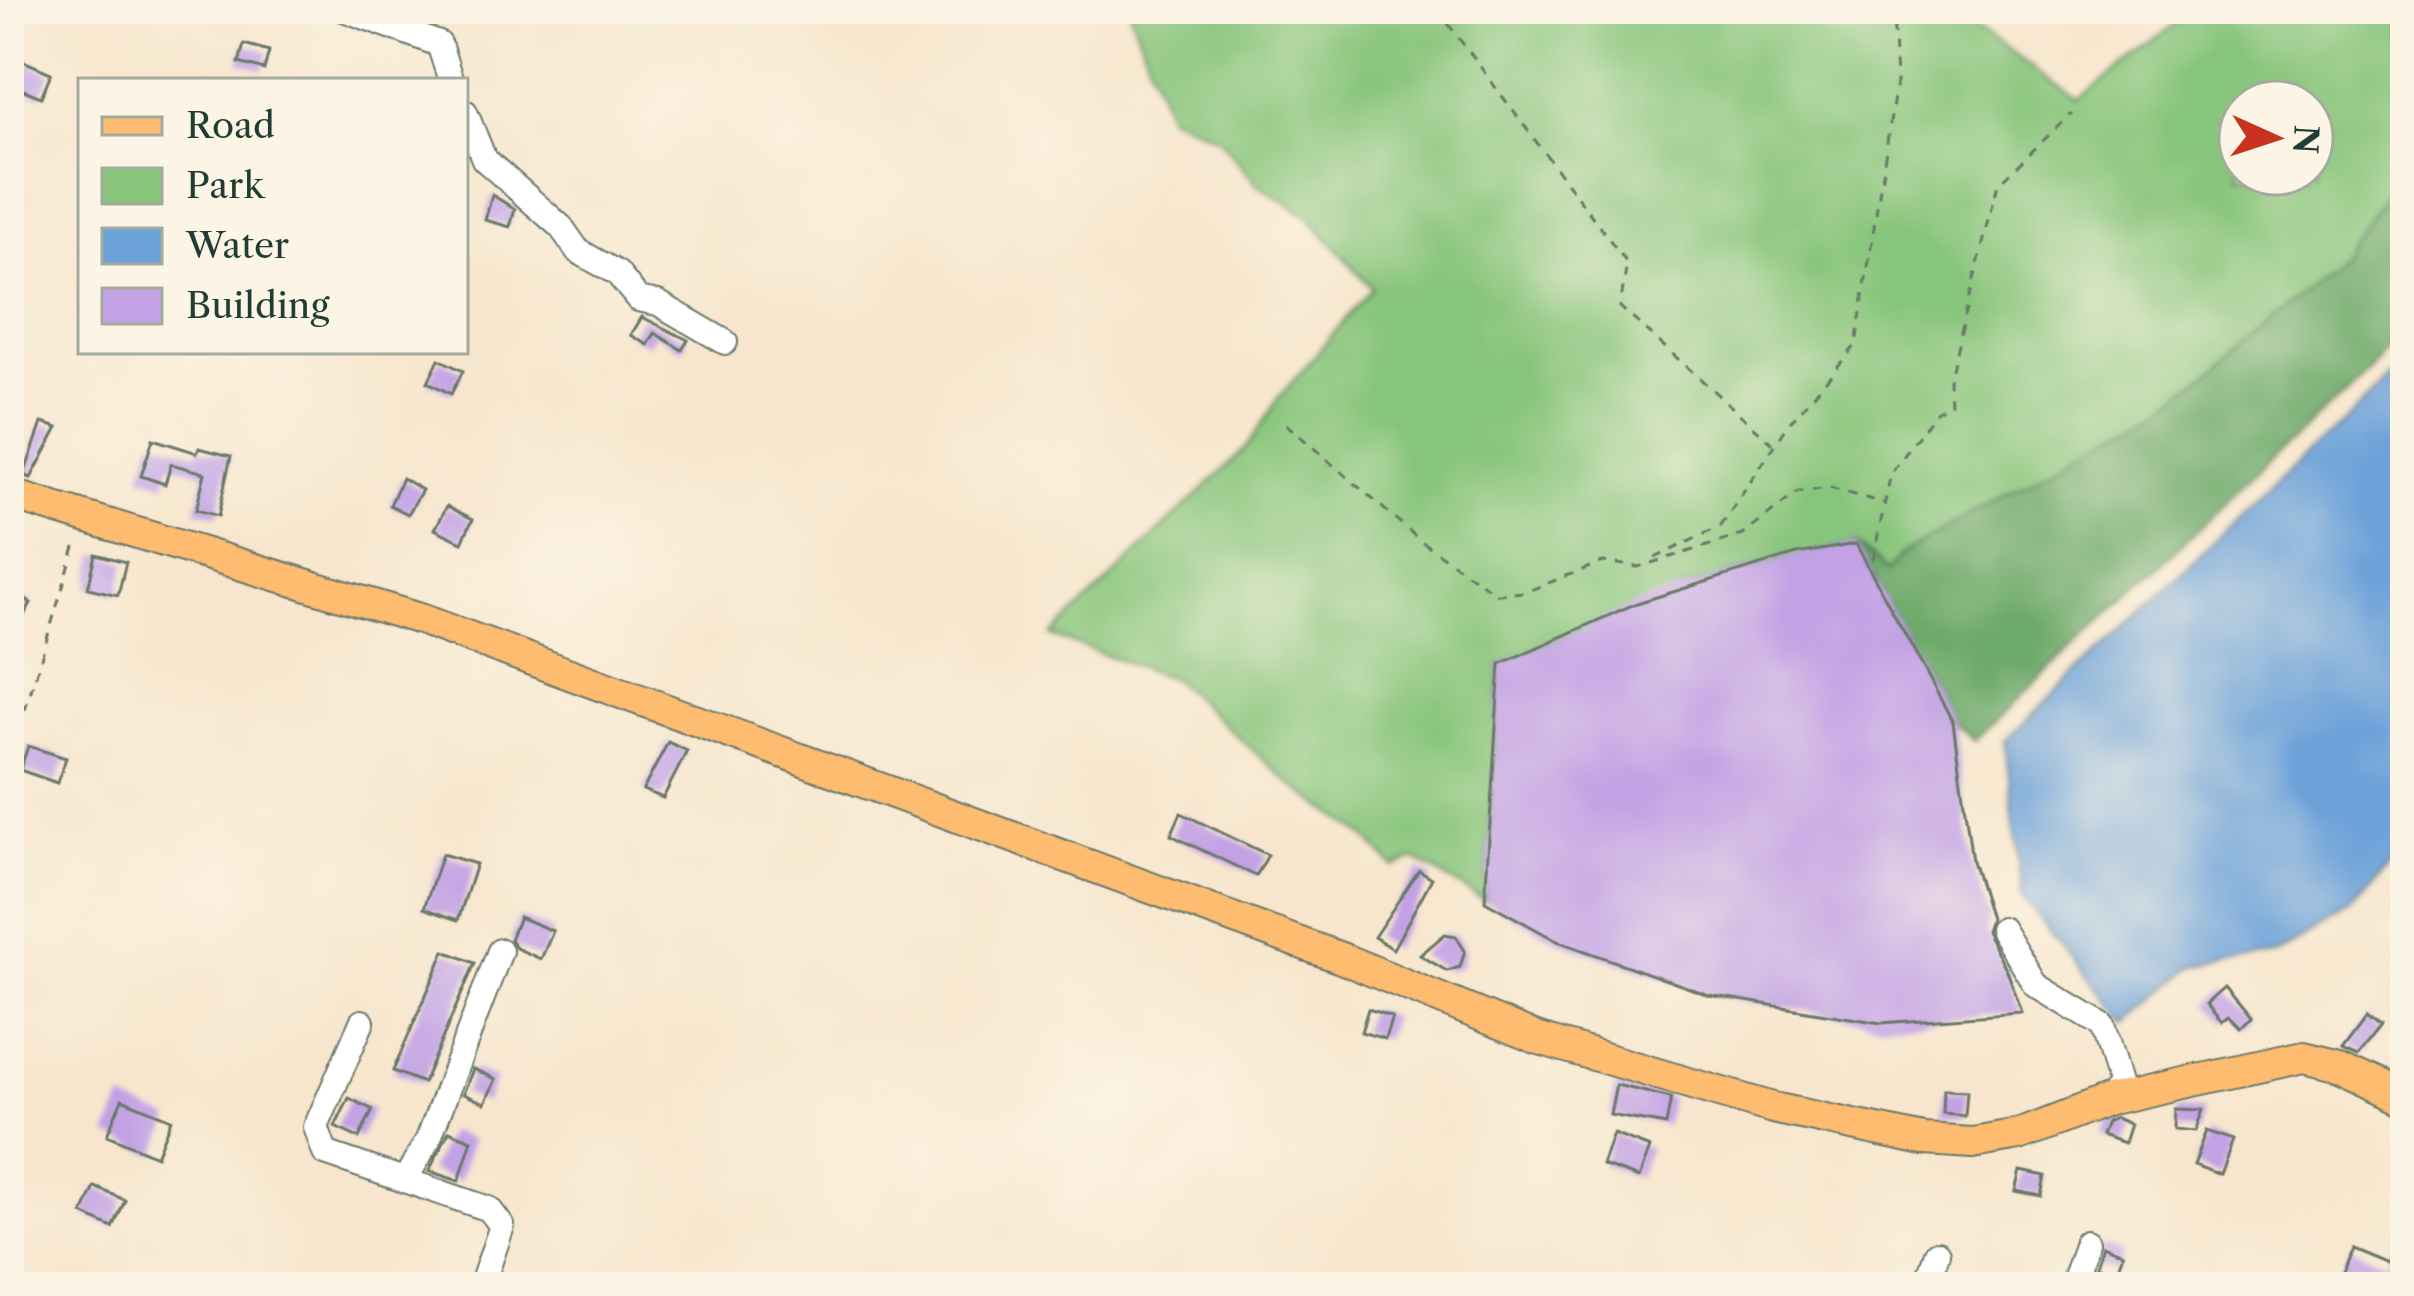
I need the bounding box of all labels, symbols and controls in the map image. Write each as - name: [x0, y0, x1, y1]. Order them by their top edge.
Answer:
- legend: [78, 78, 468, 354]
- north arrow: [2216, 78, 2336, 198]
- text: Road: [186, 103, 275, 147]
- text: N: [2284, 124, 2327, 155]
- text: Park: [186, 163, 266, 207]
- text: Water: [185, 223, 289, 267]
- text: Building: [186, 283, 330, 327]

